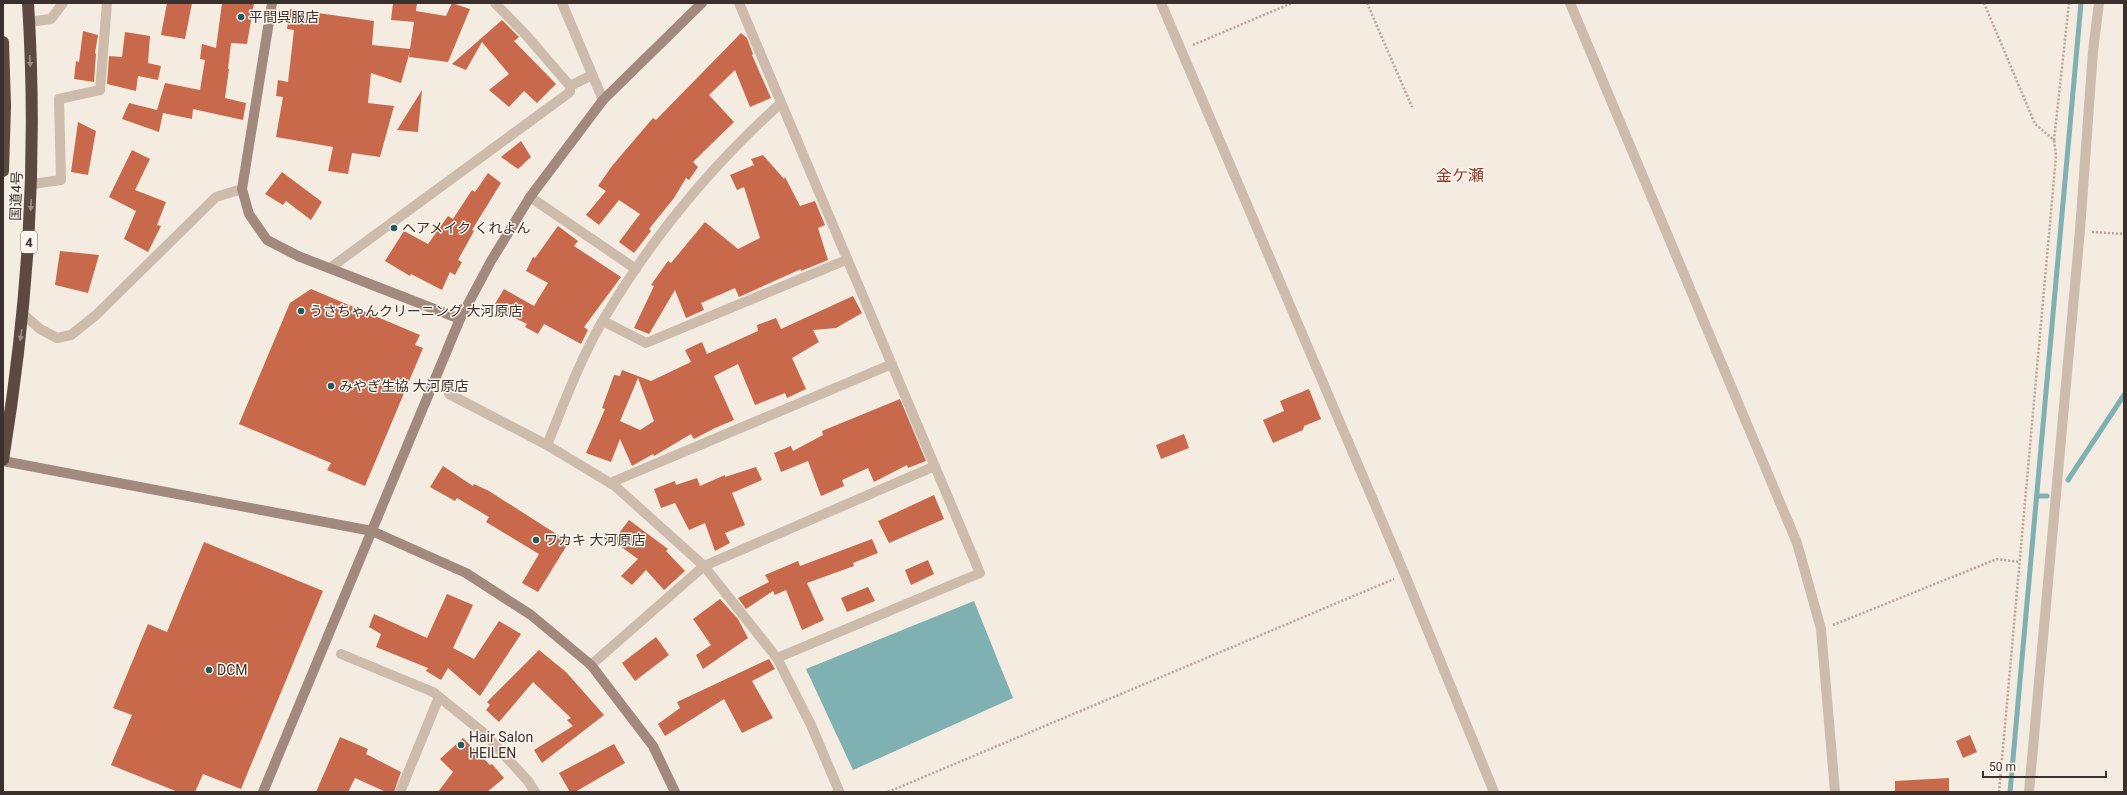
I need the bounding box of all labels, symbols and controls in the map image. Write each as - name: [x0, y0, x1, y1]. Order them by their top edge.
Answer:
- place label: 平間呉服店: [249, 9, 319, 25]
- marker: 平間呉服店: [236, 12, 246, 22]
- one-way arrow: [27, 55, 34, 67]
- district label: 金ケ瀬: [1436, 166, 1484, 185]
- street label: 国道4号: [7, 171, 25, 221]
- one-way arrow: [28, 199, 34, 212]
- place label: ヘアメイク くれよん: [402, 220, 531, 236]
- marker: ヘアメイク くれよん: [389, 223, 399, 233]
- road number: 4: [21, 231, 37, 253]
- place label: うさちゃんクリーニング 大河原店: [309, 303, 522, 319]
- marker: うさちゃんクリーニング 大河原店: [296, 306, 306, 316]
- one-way arrow: [18, 329, 24, 341]
- place label: みやぎ生協 大河原店: [339, 378, 468, 394]
- marker: みやぎ生協 大河原店: [326, 381, 336, 391]
- place label: ワカキ 大河原店: [544, 532, 645, 548]
- marker: ワカキ 大河原店: [531, 535, 541, 545]
- place label: DCM: [217, 662, 248, 678]
- marker: DCM: [204, 665, 214, 675]
- place label: Hair Salon HEILEN: [469, 729, 533, 761]
- marker: Hair Salon HEILEN: [456, 740, 466, 750]
- scale bar: [1983, 753, 2106, 779]
- text: 50 m: [1989, 760, 2016, 774]

